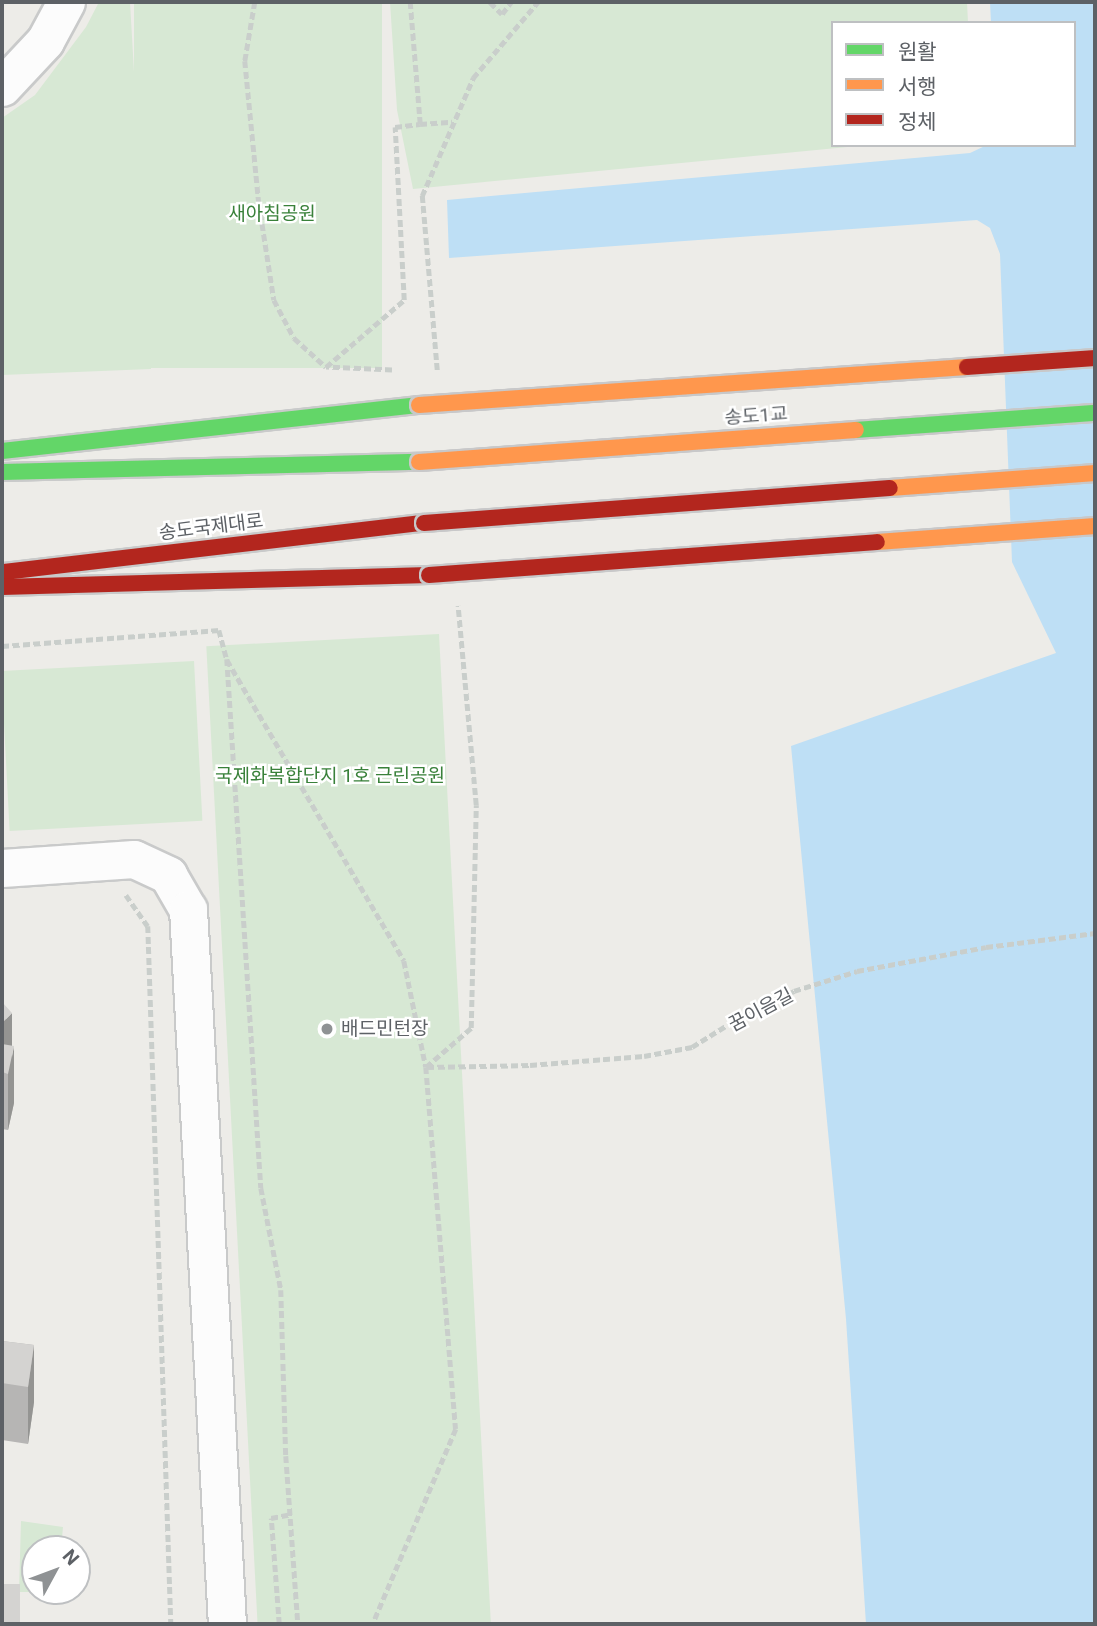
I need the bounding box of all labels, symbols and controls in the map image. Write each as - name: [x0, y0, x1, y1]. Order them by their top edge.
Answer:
- legend: [831, 21, 1076, 147]
- text: 원활: [898, 40, 937, 64]
- text: 서행: [898, 75, 937, 99]
- text: 정체: [898, 110, 937, 134]
- park label: 새아침공원: [228, 203, 316, 225]
- street label: 송도1교: [724, 402, 788, 430]
- street label: 송도국제대로: [158, 509, 264, 545]
- park label: 국제화복합단지 1호 근린공원: [215, 765, 445, 787]
- street label: 꿈이음길: [725, 984, 797, 1036]
- place label: 배드민턴장: [341, 1018, 428, 1040]
- marker: 배드민턴장: [319, 1021, 335, 1037]
- north arrow: [21, 1535, 91, 1605]
- text: N: [58, 1545, 84, 1570]

